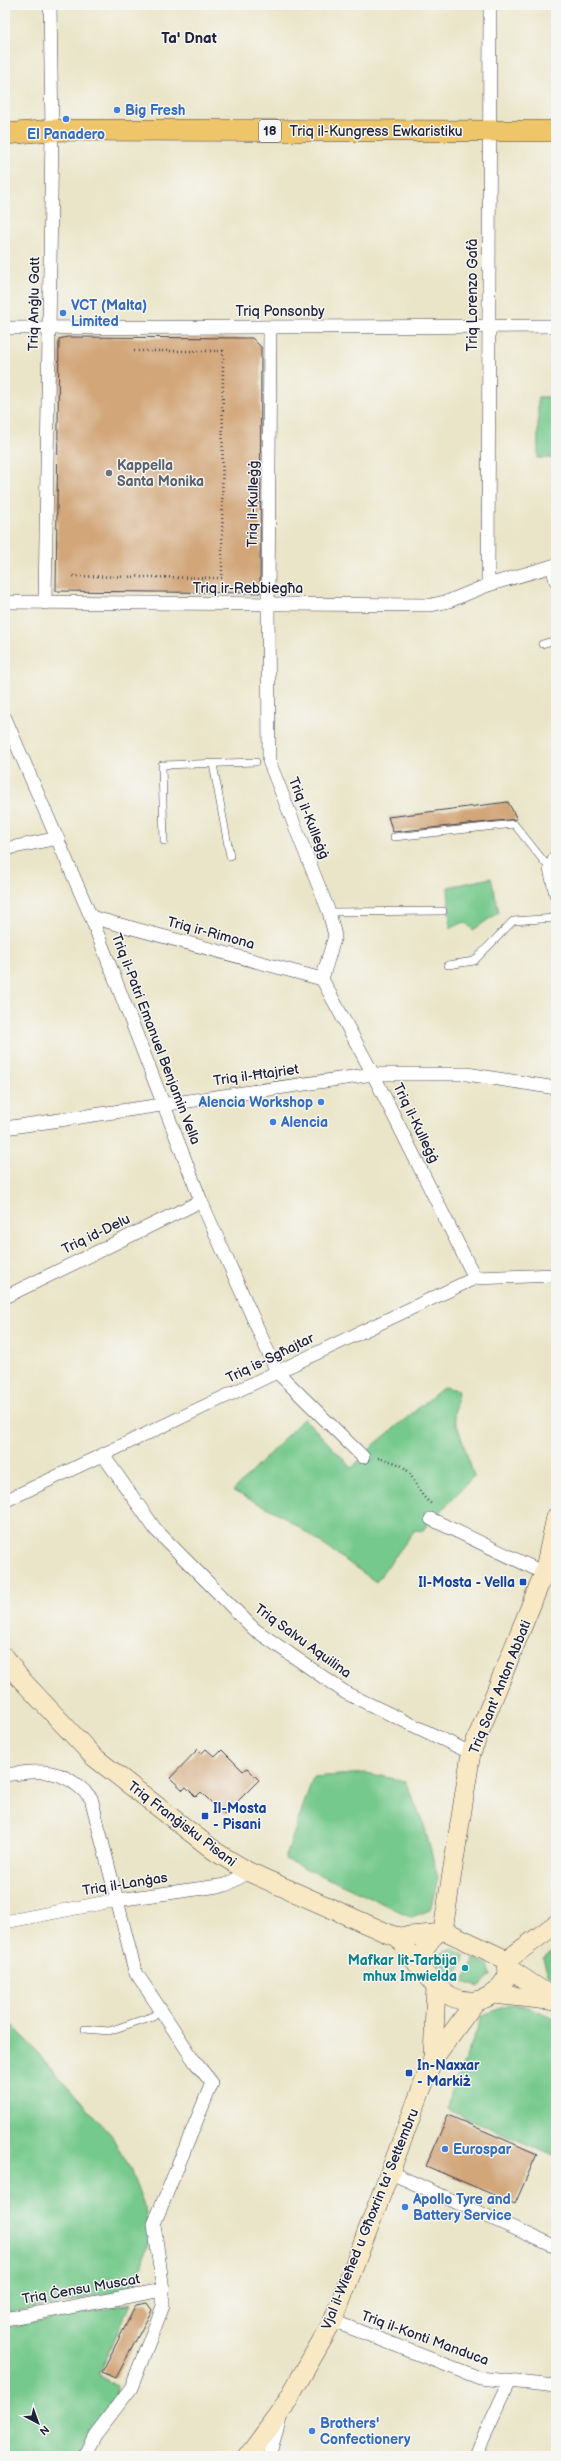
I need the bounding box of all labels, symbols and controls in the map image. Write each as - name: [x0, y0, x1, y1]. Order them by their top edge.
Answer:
- district label: Ta' Dnat: [161, 29, 217, 48]
- place label: Big Fresh: [125, 102, 185, 119]
- marker: Big Fresh: [112, 105, 122, 115]
- marker: El Panadero: [61, 114, 71, 124]
- road number: 18: [259, 120, 281, 142]
- street label: Triq il-Kungress Ewkaristiku: [289, 123, 463, 140]
- place label: El Panadero: [27, 126, 105, 143]
- street label: Triq Lorenzo Gafà: [464, 238, 481, 351]
- street label: Triq Anġlu Gatt: [25, 256, 43, 351]
- place label: VCT (Malta) Limited: [71, 297, 147, 330]
- street label: Triq Ponsonby: [235, 303, 325, 320]
- marker: VCT (Malta) Limited: [58, 308, 68, 318]
- place label: Kappella Santa Monika: [117, 457, 204, 490]
- street label: Triq il-Kulleġġ: [244, 461, 262, 547]
- marker: Kappella Santa Monika: [104, 468, 114, 478]
- street label: Triq ir-Rebbiegħa: [193, 580, 303, 597]
- street label: Triq il-Kulleġġ: [285, 775, 333, 861]
- street label: Triq ir-Rimona: [166, 913, 257, 953]
- street label: Triq il-Patri Emanuel Benjamin Vella: [108, 931, 204, 1147]
- street label: Triq il-Ħtajriet: [212, 1061, 300, 1089]
- street label: Triq il-Kulleġġ: [389, 1080, 443, 1166]
- place label: Alencia Workshop: [197, 1094, 313, 1111]
- marker: Alencia Workshop: [316, 1097, 326, 1107]
- place label: Alencia: [280, 1114, 328, 1131]
- marker: Alencia: [268, 1117, 278, 1127]
- street label: Triq id-Delu: [59, 1210, 133, 1258]
- street label: Triq is-Sgħajtar: [223, 1329, 318, 1387]
- place label: Il-Mosta - Vella: [418, 1574, 515, 1591]
- marker: Il-Mosta - Vella: [518, 1577, 528, 1587]
- street label: Triq Salvu Aquilina: [251, 1600, 355, 1682]
- street label: Triq Sant' Anton Abbati: [465, 1618, 535, 1756]
- street label: Triq Franġisku Pisani: [124, 1778, 240, 1870]
- place label: Il-Mosta - Pisani: [213, 1800, 266, 1833]
- marker: Il-Mosta - Pisani: [200, 1811, 210, 1821]
- street label: Triq il-Lanġas: [81, 1869, 169, 1899]
- place label: Mafkar lit-Tarbija mhux Imwielda: [348, 1952, 457, 1985]
- marker: Mafkar lit-Tarbija mhux Imwielda: [460, 1963, 470, 1973]
- place label: In-Naxxar - Markiż: [417, 2057, 480, 2090]
- marker: In-Naxxar - Markiż: [404, 2068, 414, 2078]
- street label: Vjal il-Wieħed u Għoxrin ta' Settembru: [318, 2106, 422, 2332]
- place label: Eurospar: [453, 2141, 512, 2158]
- marker: Eurospar: [440, 2144, 450, 2154]
- place label: Apollo Tyre and Battery Service: [412, 2191, 512, 2224]
- marker: Apollo Tyre and Battery Service: [400, 2202, 410, 2212]
- street label: Triq Ċensu Muscat: [21, 2269, 142, 2308]
- street label: Triq il-Konti Manduca: [359, 2307, 491, 2369]
- north arrow: [18, 2403, 58, 2443]
- place label: Brothers' Confectionery: [320, 2415, 411, 2448]
- text: N: [37, 2423, 52, 2438]
- marker: Brothers' Confectionery: [307, 2426, 317, 2436]

